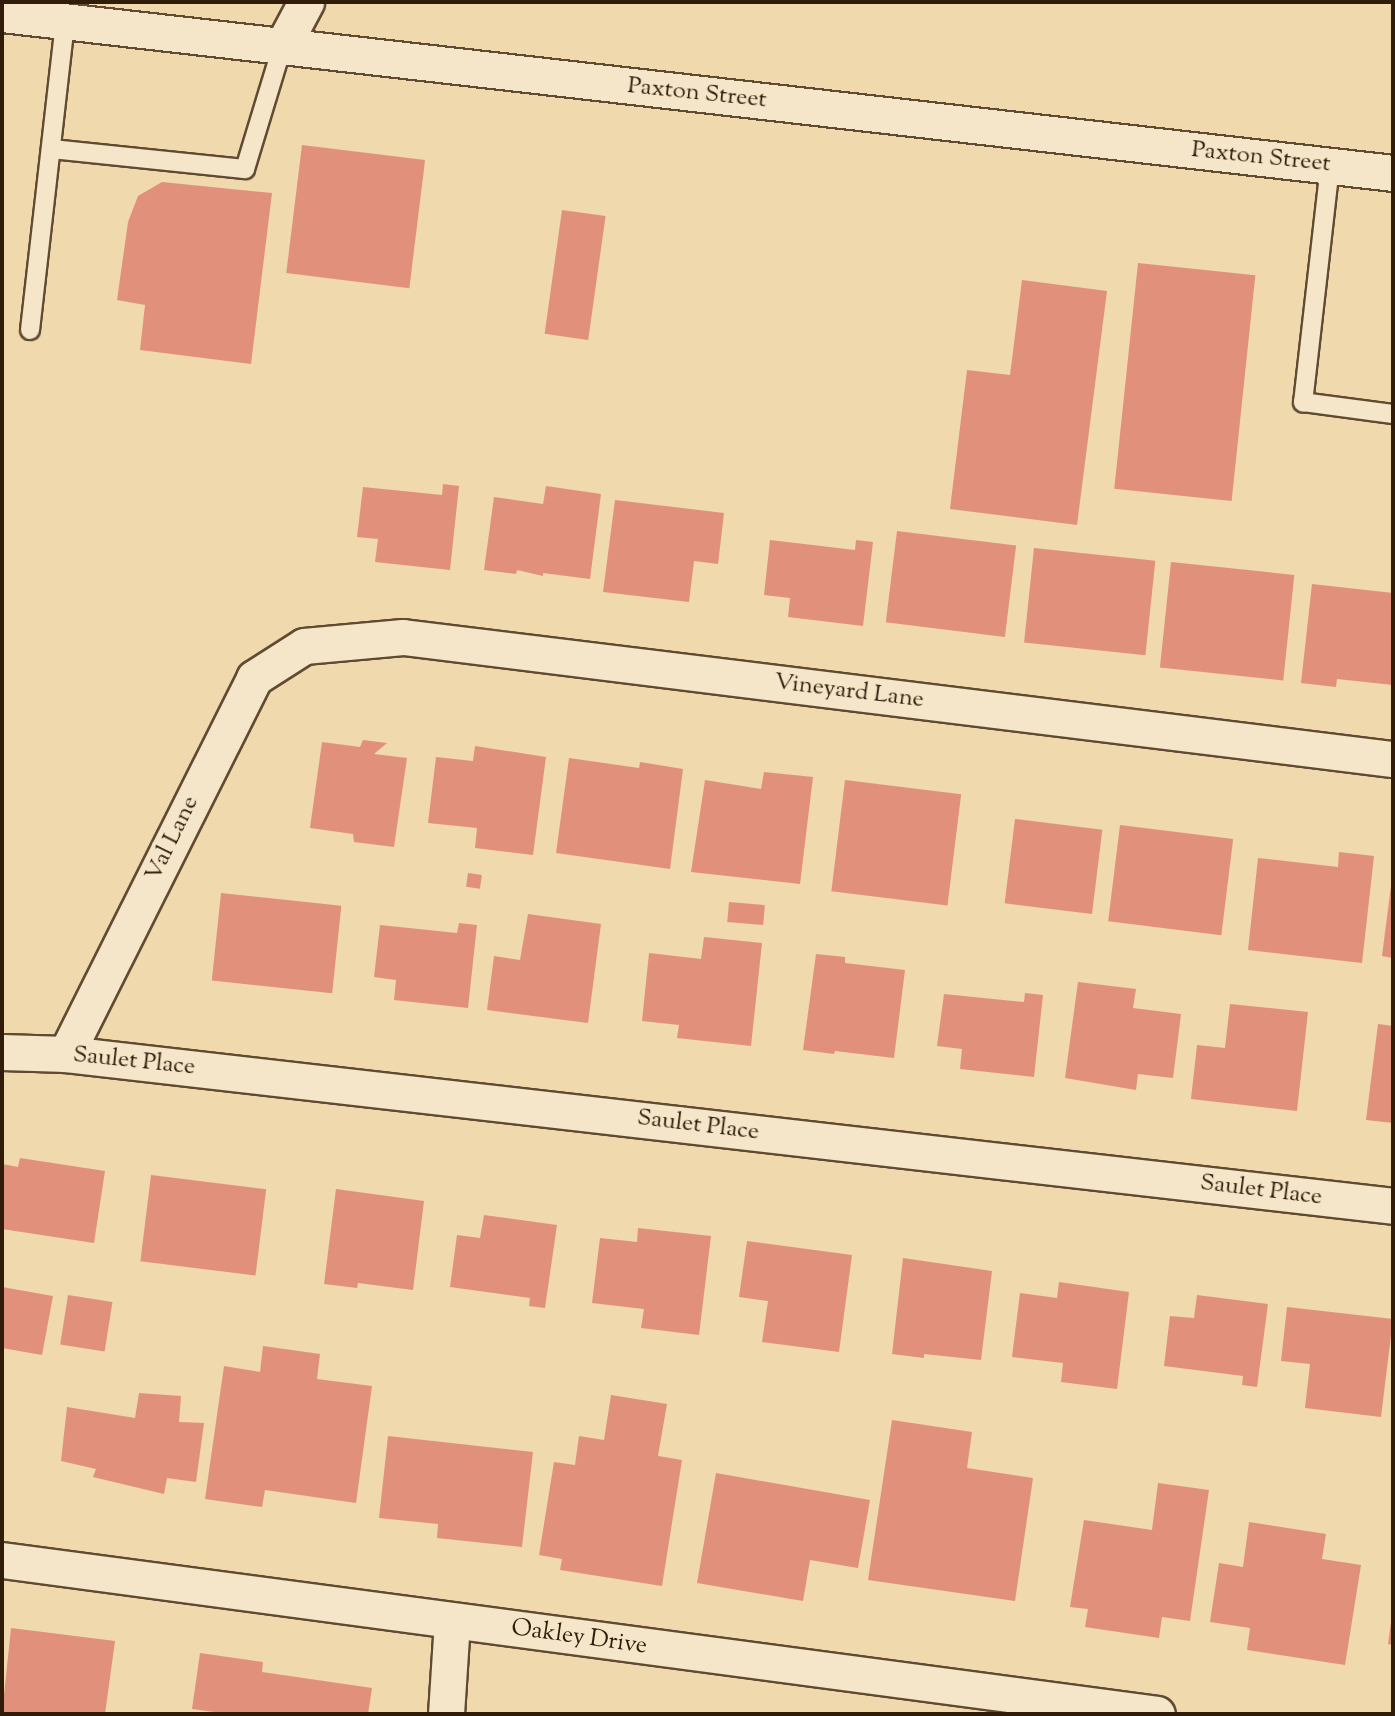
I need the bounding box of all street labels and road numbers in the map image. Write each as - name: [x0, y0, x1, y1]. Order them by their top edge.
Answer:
- street label: Paxton Street: [626, 72, 768, 116]
- street label: Paxton Street: [1190, 136, 1332, 180]
- street label: Vineyard Lane: [773, 669, 925, 715]
- street label: Val Lane: [140, 792, 206, 886]
- street label: Saulet Place: [71, 1041, 197, 1083]
- street label: Saulet Place: [635, 1104, 761, 1148]
- street label: Saulet Place: [1198, 1169, 1324, 1213]
- street label: Oakley Drive: [509, 1614, 649, 1662]

